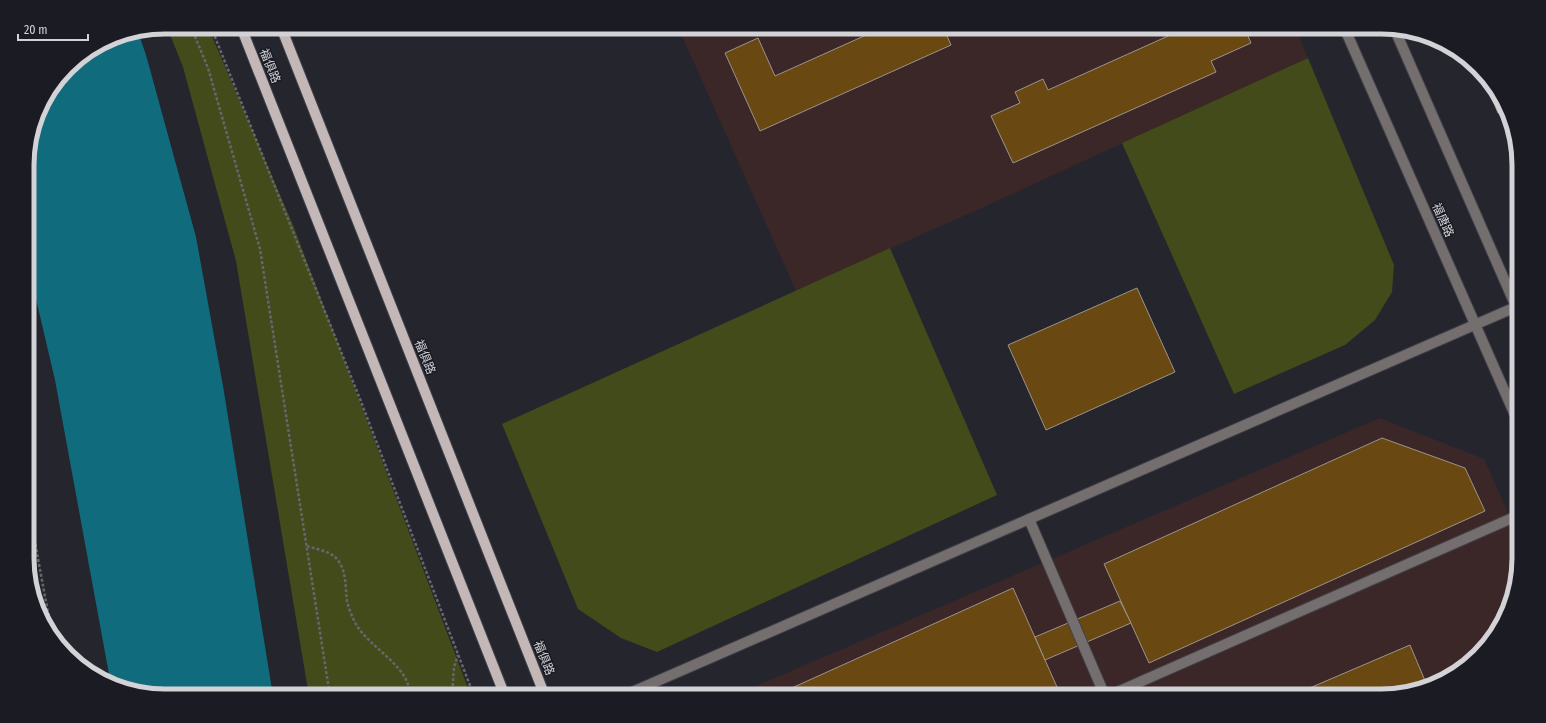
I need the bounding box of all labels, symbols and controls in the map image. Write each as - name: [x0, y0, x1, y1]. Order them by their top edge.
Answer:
- scale bar: [18, 16, 88, 42]
- text: 20 m: [24, 23, 48, 37]
- street label: 福俱路: [257, 47, 283, 85]
- street label: 福唐路: [1429, 201, 1457, 239]
- street label: 福俱路: [412, 338, 438, 376]
- street label: 福俱路: [531, 639, 557, 677]

